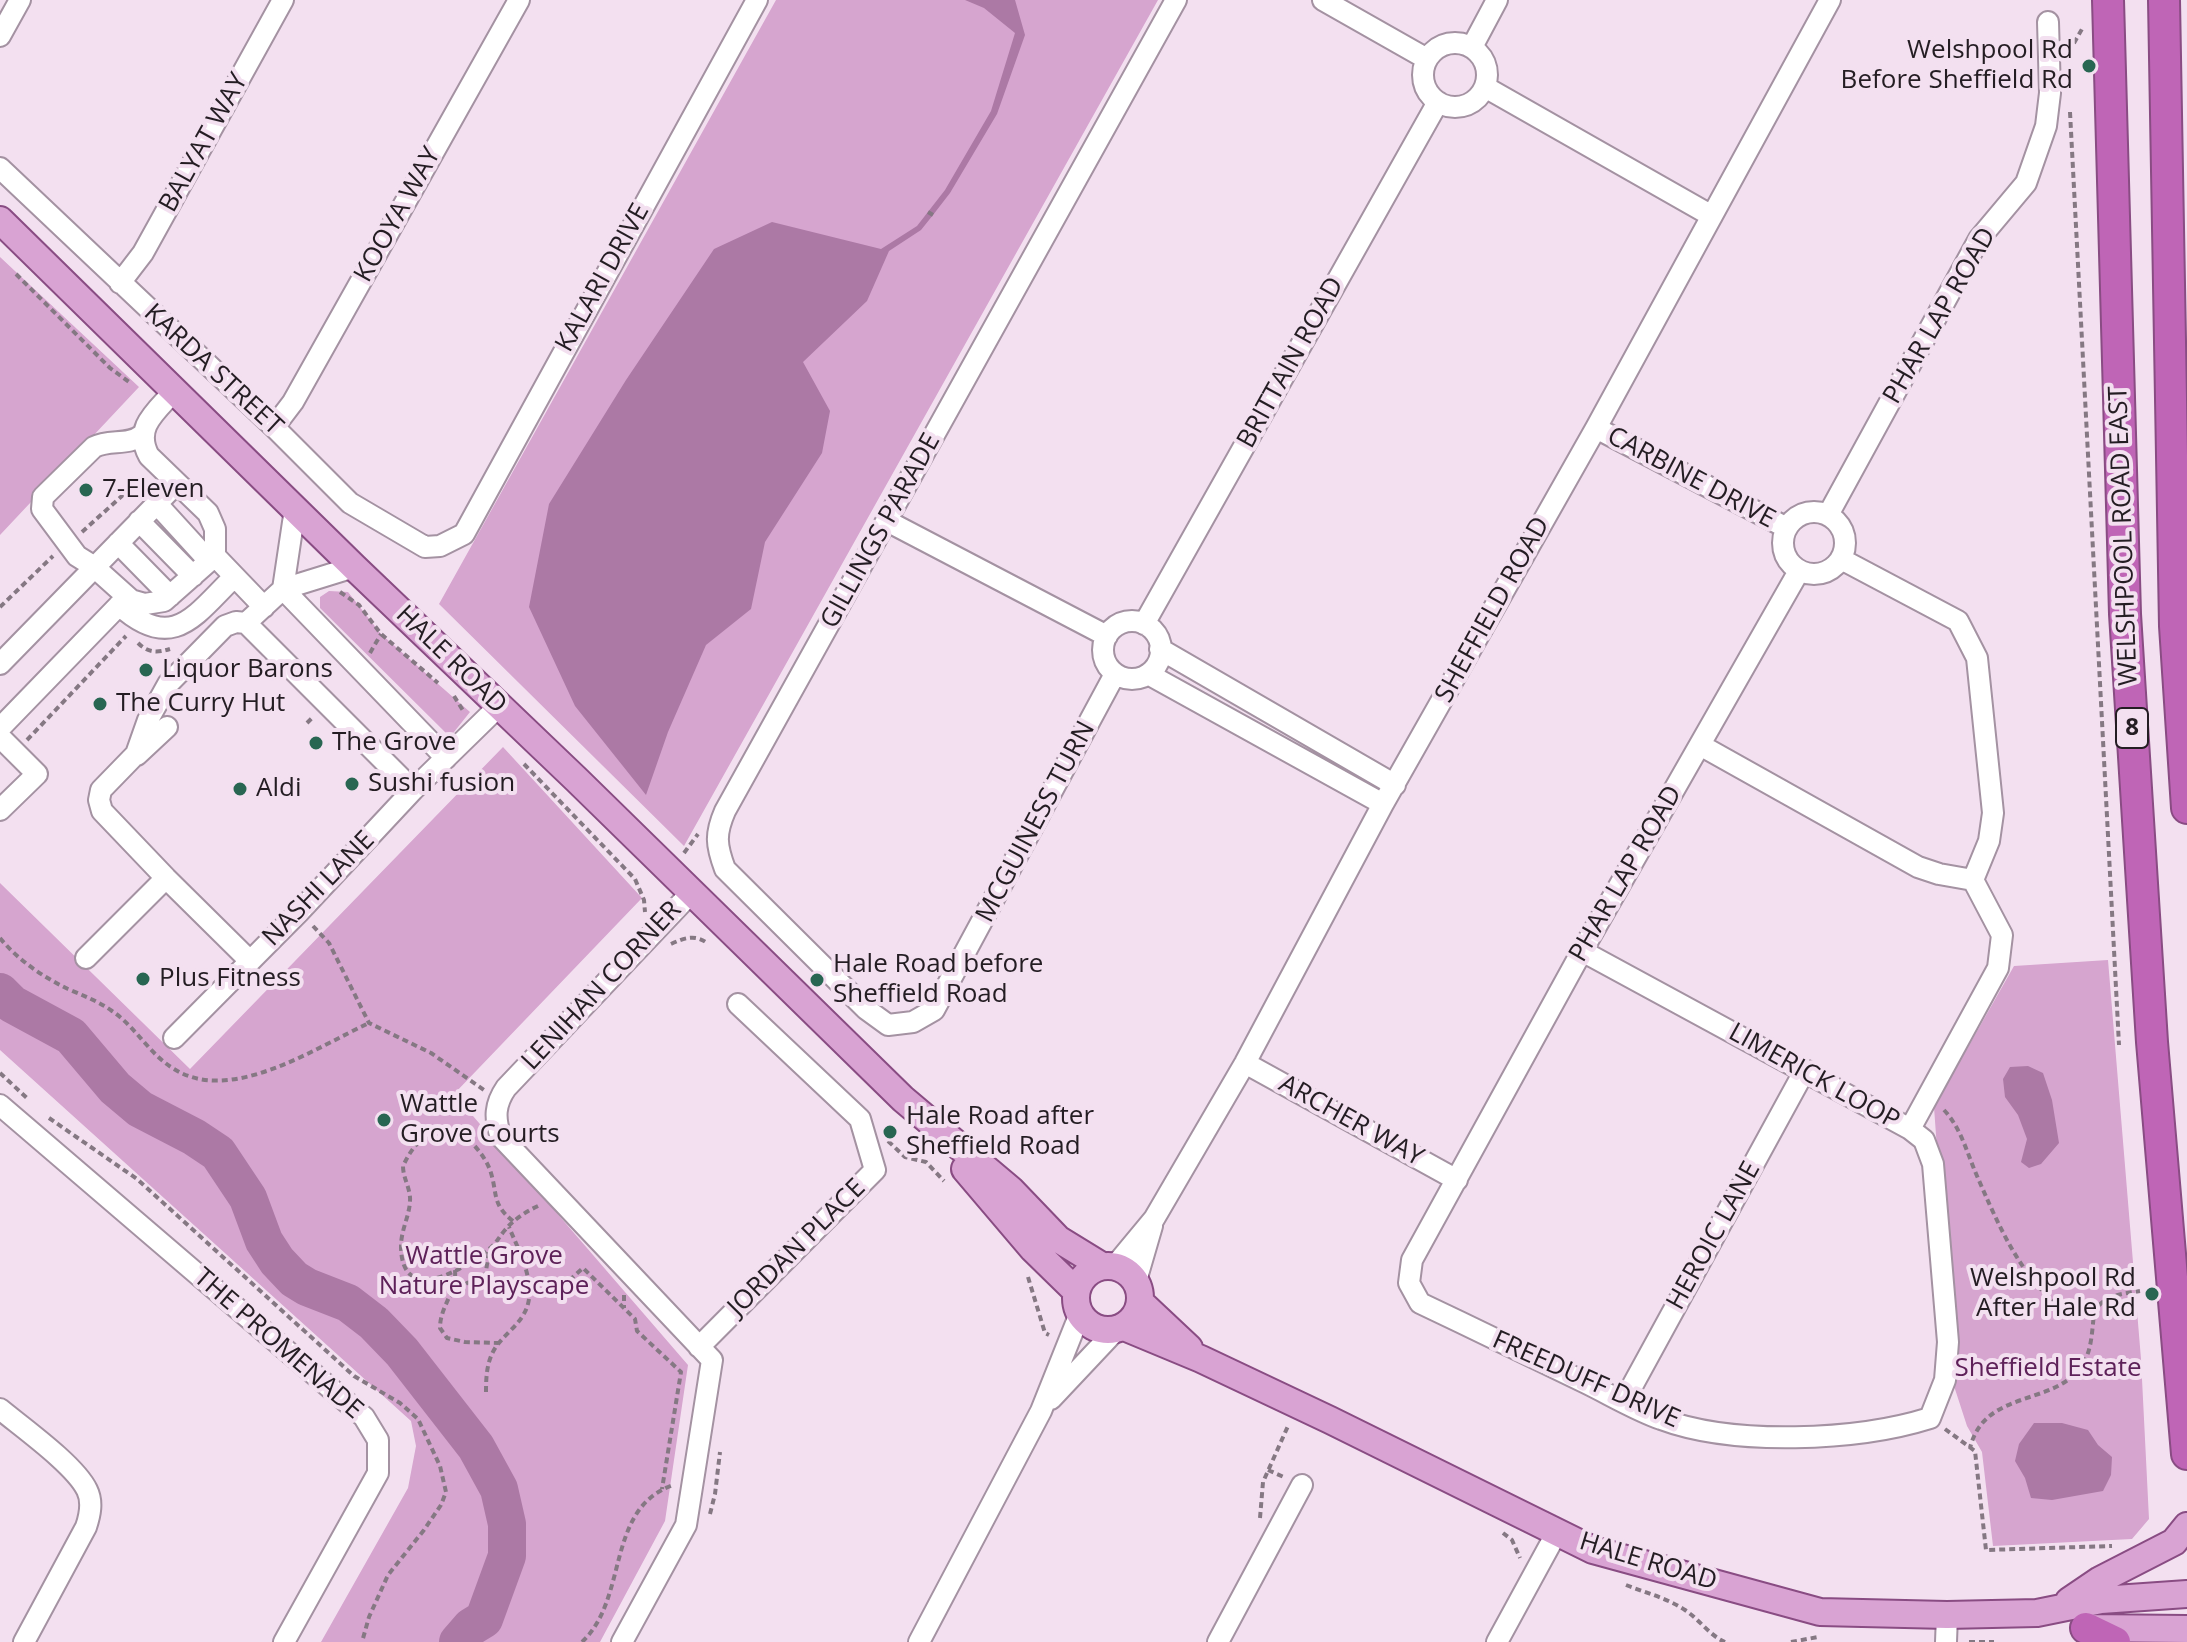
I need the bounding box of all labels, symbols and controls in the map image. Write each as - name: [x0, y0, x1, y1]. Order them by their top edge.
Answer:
- place label: Welshpool Rd Before Sheffield Rd: [1841, 35, 2073, 96]
- marker: Welshpool Rd Before Sheffield Rd: [2080, 57, 2098, 75]
- street label: BALYAT WAY: [153, 68, 255, 218]
- street label: KOOYA WAY: [348, 142, 448, 288]
- street label: KALARI DRIVE: [549, 198, 657, 358]
- street label: PHAR LAP ROAD: [1877, 222, 2003, 410]
- street label: BRITTAIN ROAD: [1231, 272, 1351, 454]
- street label: KARDA STREET: [137, 298, 289, 442]
- street label: WELSHPOOL ROAD EAST: [2103, 386, 2145, 686]
- street label: CARBINE DRIVE: [1602, 421, 1780, 535]
- street label: GILLINGS PARADE: [815, 428, 947, 634]
- place label: 7-Eleven: [102, 474, 204, 506]
- marker: 7-Eleven: [77, 481, 95, 499]
- street label: SHEFFIELD ROAD: [1429, 512, 1557, 708]
- street label: HALE ROAD: [389, 599, 513, 721]
- place label: Liquor Barons: [162, 654, 333, 686]
- marker: Liquor Barons: [137, 661, 155, 679]
- place label: The Curry Hut: [116, 688, 285, 720]
- marker: The Curry Hut: [91, 695, 109, 713]
- road number: 8: [2116, 708, 2148, 748]
- street label: MCGUINESS TURN: [970, 716, 1102, 928]
- place label: The Grove: [332, 727, 456, 759]
- marker: The Grove: [307, 734, 325, 752]
- place label: Sushi fusion: [368, 768, 515, 800]
- place label: Aldi: [256, 773, 301, 805]
- marker: Sushi fusion: [343, 775, 361, 793]
- marker: Aldi: [231, 780, 249, 798]
- street label: PHAR LAP ROAD: [1563, 780, 1689, 968]
- street label: NASHI LANE: [257, 825, 381, 953]
- street label: LENIHAN CORNER: [516, 895, 688, 1077]
- place label: Hale Road before Sheffield Road: [833, 949, 1043, 1010]
- place label: Plus Fitness: [159, 963, 301, 995]
- marker: Plus Fitness: [134, 970, 152, 988]
- marker: Hale Road before Sheffield Road: [808, 971, 826, 989]
- street label: LIMERICK LOOP: [1723, 1017, 1905, 1137]
- street label: ARCHER WAY: [1273, 1069, 1429, 1173]
- place label: Wattle Grove Courts: [400, 1089, 560, 1150]
- place label: Hale Road after Sheffield Road: [906, 1101, 1094, 1162]
- marker: Wattle Grove Courts: [375, 1111, 393, 1129]
- marker: Hale Road after Sheffield Road: [881, 1123, 899, 1141]
- street label: HEROIC LANE: [1661, 1157, 1767, 1315]
- street label: JORDAN PLACE: [722, 1173, 872, 1323]
- park label: Wattle Grove Nature Playscape: [379, 1241, 589, 1302]
- street label: THE PROMENADE: [187, 1262, 369, 1426]
- place label: Welshpool Rd After Hale Rd: [1970, 1263, 2136, 1324]
- marker: Welshpool Rd After Hale Rd: [2143, 1285, 2161, 1303]
- street label: FREEDUFF DRIVE: [1487, 1325, 1685, 1435]
- park label: Sheffield Estate: [1954, 1353, 2142, 1385]
- street label: HALE ROAD: [1576, 1526, 1720, 1598]

